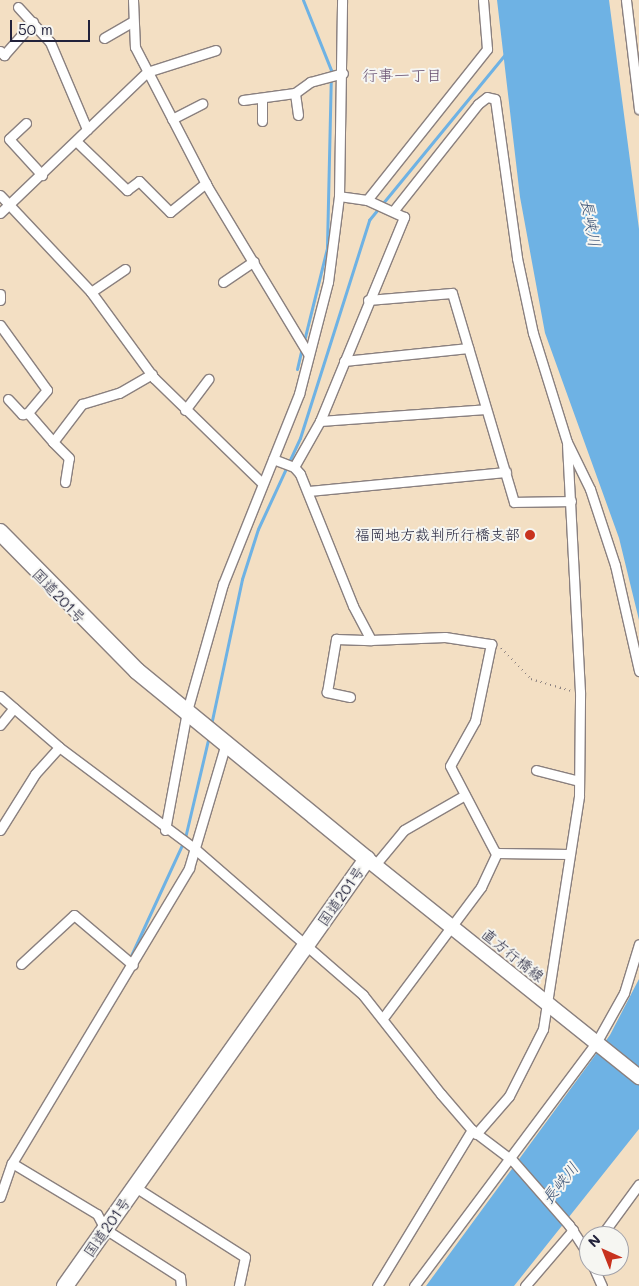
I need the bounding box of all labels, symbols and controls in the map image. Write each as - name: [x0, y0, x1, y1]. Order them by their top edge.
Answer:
- scale bar: [12, 10, 92, 42]
- text: 50 m: [18, 19, 53, 39]
- district label: 行事一丁目: [362, 65, 442, 85]
- water label: 長峡川: [577, 198, 605, 248]
- place label: 福岡地方裁判所行橋支部: [355, 526, 520, 544]
- marker: 福岡地方裁判所行橋支部: [524, 529, 536, 541]
- street label: 国道201号: [28, 565, 90, 627]
- street label: 国道201号: [314, 862, 368, 930]
- street label: 直方行橋線: [478, 924, 548, 986]
- water label: 長峡川: [537, 1158, 583, 1208]
- street label: 国道201号: [80, 1193, 134, 1261]
- north arrow: [579, 1226, 629, 1276]
- text: N: [583, 1230, 604, 1251]

